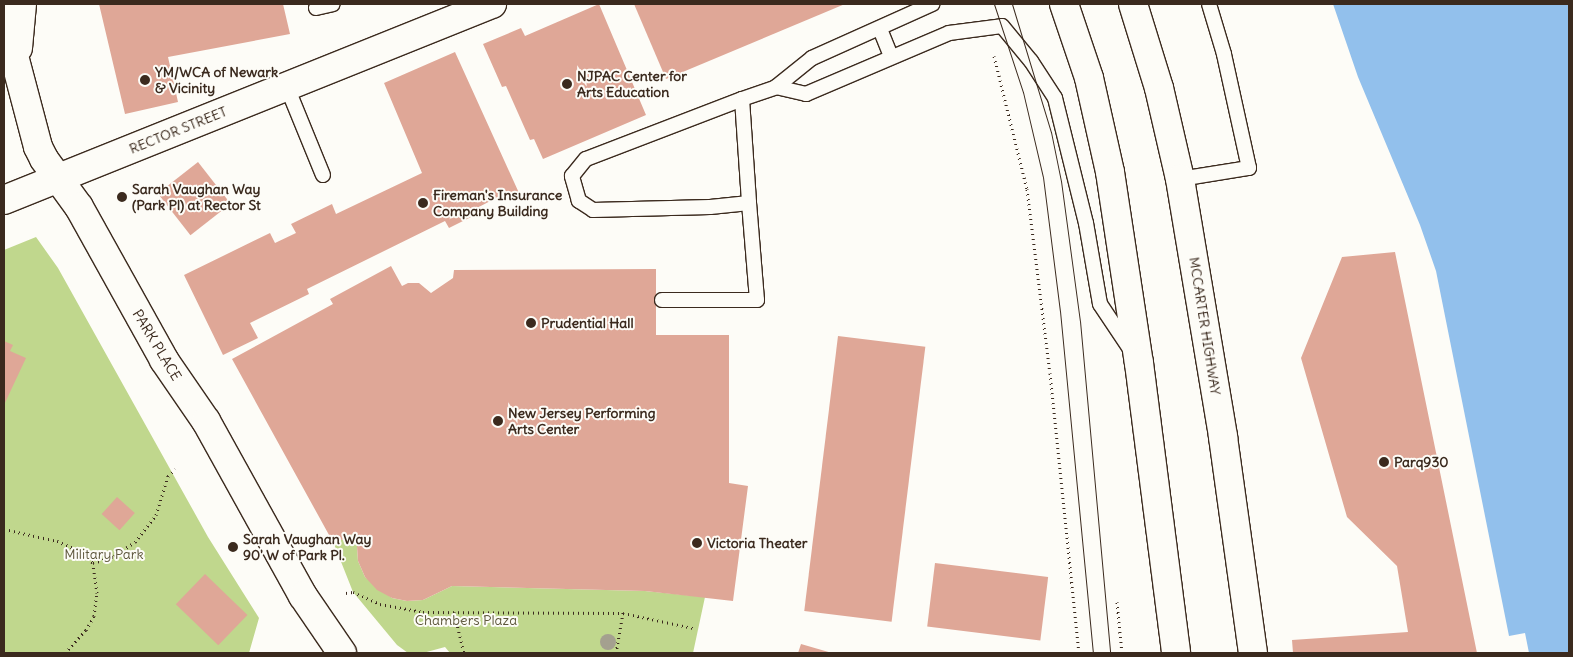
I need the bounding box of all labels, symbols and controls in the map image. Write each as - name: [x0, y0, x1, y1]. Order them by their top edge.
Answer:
- place label: YM/WCA of Newark & Vicinity: [155, 64, 278, 96]
- place label: NJPAC Center for Arts Education: [577, 68, 687, 100]
- marker: YM/WCA of Newark & Vicinity: [139, 74, 151, 86]
- marker: NJPAC Center for Arts Education: [561, 78, 573, 90]
- street label: RECTOR STREET: [127, 103, 229, 157]
- place label: Sarah Vaughan Way (Park Pl) at Rector St: [132, 181, 261, 213]
- place label: Fireman's Insurance Company Building: [433, 187, 562, 220]
- marker: Sarah Vaughan Way (Park Pl) at Rector St: [116, 191, 128, 203]
- marker: Fireman's Insurance Company Building: [417, 197, 429, 209]
- street label: MCCARTER HIGHWAY: [1186, 256, 1224, 396]
- street label: PARK PLACE: [129, 306, 185, 384]
- place label: Prudential Hall: [541, 315, 634, 331]
- marker: Prudential Hall: [525, 317, 537, 329]
- place label: New Jersey Performing Arts Center: [508, 405, 655, 438]
- marker: New Jersey Performing Arts Center: [492, 415, 504, 427]
- place label: Parq930: [1394, 454, 1449, 470]
- marker: Parq930: [1378, 456, 1390, 468]
- place label: Sarah Vaughan Way 90' W of Park Pl.: [243, 531, 371, 564]
- place label: Victoria Theater: [707, 535, 808, 551]
- marker: Victoria Theater: [691, 537, 703, 549]
- marker: Sarah Vaughan Way 90' W of Park Pl.: [227, 541, 239, 553]
- park label: Military Park: [64, 546, 144, 562]
- park label: Chambers Plaza: [415, 612, 517, 628]

